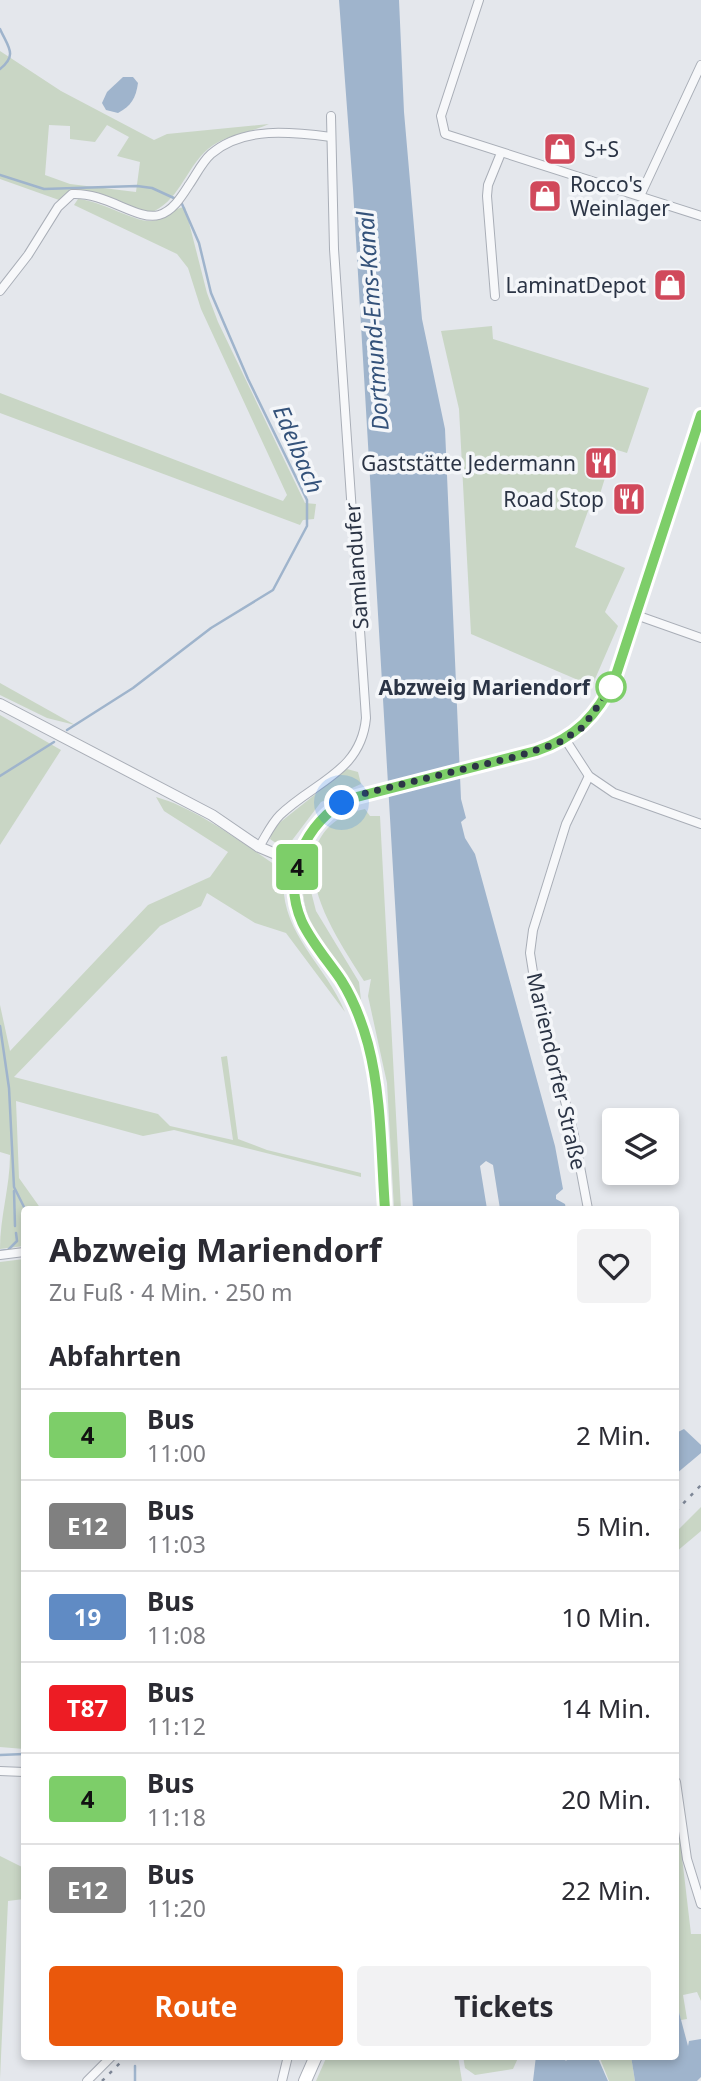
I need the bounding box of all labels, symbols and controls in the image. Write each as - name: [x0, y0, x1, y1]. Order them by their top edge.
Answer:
- shop icon: S+S: [541, 130, 579, 168]
- place label: S+S: [584, 135, 619, 163]
- place label: Rocco's Weinlager: [570, 170, 670, 222]
- shop icon: Rocco's Weinlager: [526, 177, 564, 215]
- water label: Dortmund-Ems-Kanal: [348, 209, 396, 432]
- shop icon: LaminatDepot: [651, 266, 689, 304]
- place label: LaminatDepot: [505, 271, 646, 299]
- water label: Edelbach: [266, 400, 332, 498]
- restaurant icon: Gaststätte Jedermann: [582, 444, 620, 482]
- place label: Gaststätte Jedermann: [361, 449, 576, 477]
- restaurant icon: Road Stop: [610, 480, 648, 518]
- place label: Road Stop: [503, 485, 604, 513]
- street label: Samlandufer: [338, 501, 374, 630]
- marker: Abzweig Mariendorf: [596, 672, 626, 702]
- place label: Abzweig Mariendorf: [378, 673, 592, 701]
- your location: [324, 785, 359, 820]
- line badge: 4: [274, 844, 320, 890]
- text: 4: [290, 850, 304, 883]
- street label: Mariendorfer Straße: [521, 970, 593, 1172]
- map controls: [602, 1108, 679, 1185]
- button: layers: [602, 1108, 679, 1185]
- text: Abzweig Mariendorf: [49, 1227, 382, 1272]
- button: heart: [577, 1229, 651, 1303]
- text: Zu Fuß · 4 Min. · 250 m: [49, 1276, 293, 1308]
- text: Abfahrten: [49, 1338, 181, 1374]
- text: Bus: [147, 1401, 194, 1437]
- text: 2 Min.: [576, 1417, 651, 1453]
- text: 4: [81, 1418, 94, 1451]
- text: 11:00: [147, 1437, 206, 1469]
- text: Bus: [147, 1492, 194, 1528]
- text: 5 Min.: [576, 1508, 651, 1544]
- text: E12: [67, 1509, 108, 1542]
- text: 11:03: [147, 1528, 206, 1560]
- text: Bus: [147, 1583, 194, 1619]
- text: 10 Min.: [561, 1599, 651, 1635]
- text: 19: [74, 1600, 101, 1633]
- text: 11:08: [147, 1619, 206, 1651]
- text: Bus: [147, 1674, 194, 1710]
- text: 14 Min.: [561, 1690, 651, 1726]
- text: T87: [67, 1691, 108, 1724]
- text: 11:12: [147, 1710, 206, 1742]
- text: Bus: [147, 1765, 194, 1801]
- text: 20 Min.: [561, 1781, 651, 1817]
- text: 4: [81, 1782, 94, 1815]
- text: 11:18: [147, 1801, 206, 1833]
- text: Bus: [147, 1856, 194, 1892]
- text: 22 Min.: [561, 1872, 651, 1908]
- text: E12: [67, 1873, 108, 1906]
- text: 11:20: [147, 1892, 206, 1924]
- button: Route: [49, 1966, 343, 2046]
- button: Tickets: [357, 1966, 651, 2046]

